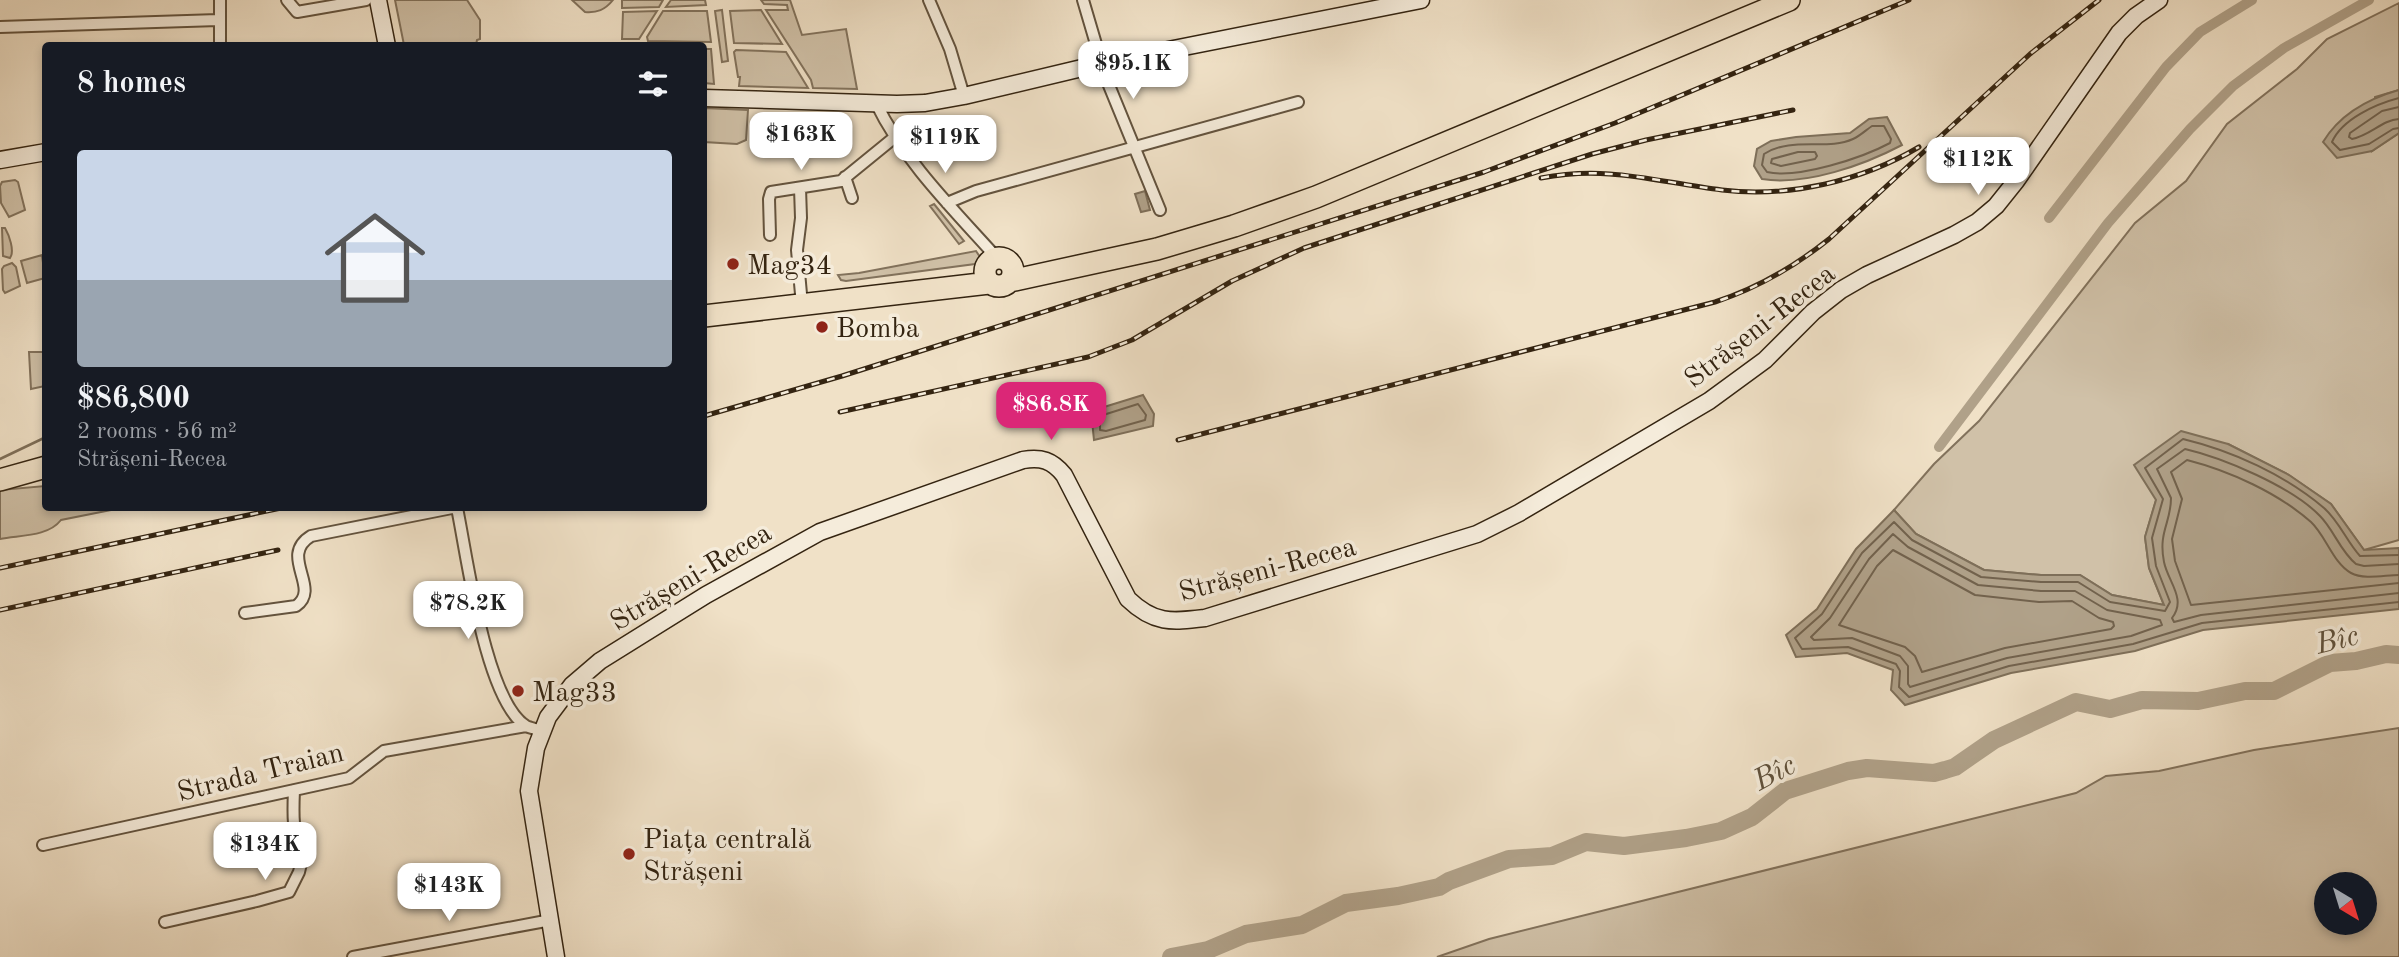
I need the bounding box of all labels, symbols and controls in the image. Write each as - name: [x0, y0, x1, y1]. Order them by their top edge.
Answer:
- pin: $95.1K: [1076, 42, 1190, 101]
- text: $95.1K: [1094, 52, 1172, 75]
- icon: filters: [634, 65, 672, 103]
- text: 8 homes: [77, 69, 186, 99]
- pin: $163K: [752, 113, 850, 172]
- pin: $119K: [896, 116, 994, 175]
- text: $163K: [765, 123, 837, 146]
- text: $119K: [909, 126, 981, 149]
- pin: $112K: [1929, 138, 2027, 197]
- text: $112K: [1942, 148, 2014, 171]
- icon: home: [312, 195, 438, 321]
- place label: Mag34: [747, 253, 832, 281]
- marker: Mag34: [725, 256, 741, 272]
- street label: Strășeni-Recea: [1680, 260, 1841, 395]
- place label: Bomba: [836, 316, 920, 344]
- marker: Bomba: [814, 319, 830, 335]
- pin: $86.8K: [994, 382, 1108, 442]
- text: $86,800: [77, 384, 190, 414]
- text: $86.8K: [1012, 393, 1090, 416]
- text: 2 rooms · 56 m²: [77, 420, 237, 443]
- text: Strășeni-Recea: [77, 448, 227, 471]
- street label: Strășeni-Recea: [606, 520, 777, 638]
- street label: Strășeni-Recea: [1176, 534, 1360, 608]
- pin: $78.2K: [411, 582, 525, 641]
- text: $78.2K: [429, 592, 507, 615]
- water label: Bîc: [2312, 621, 2362, 661]
- place label: Mag33: [532, 680, 617, 708]
- marker: Mag33: [510, 683, 526, 699]
- street label: Strada Traian: [175, 740, 347, 808]
- water label: Bîc: [1748, 750, 1801, 798]
- pin: $134K: [216, 822, 314, 882]
- place label: Piața centrală Strășeni: [643, 827, 812, 887]
- text: $134K: [229, 833, 301, 856]
- marker: Piața centrală Strășeni: [621, 846, 637, 862]
- pin: $143K: [400, 864, 498, 923]
- north arrow: [2314, 872, 2376, 934]
- map controls: [2314, 872, 2377, 935]
- text: $143K: [413, 874, 485, 897]

